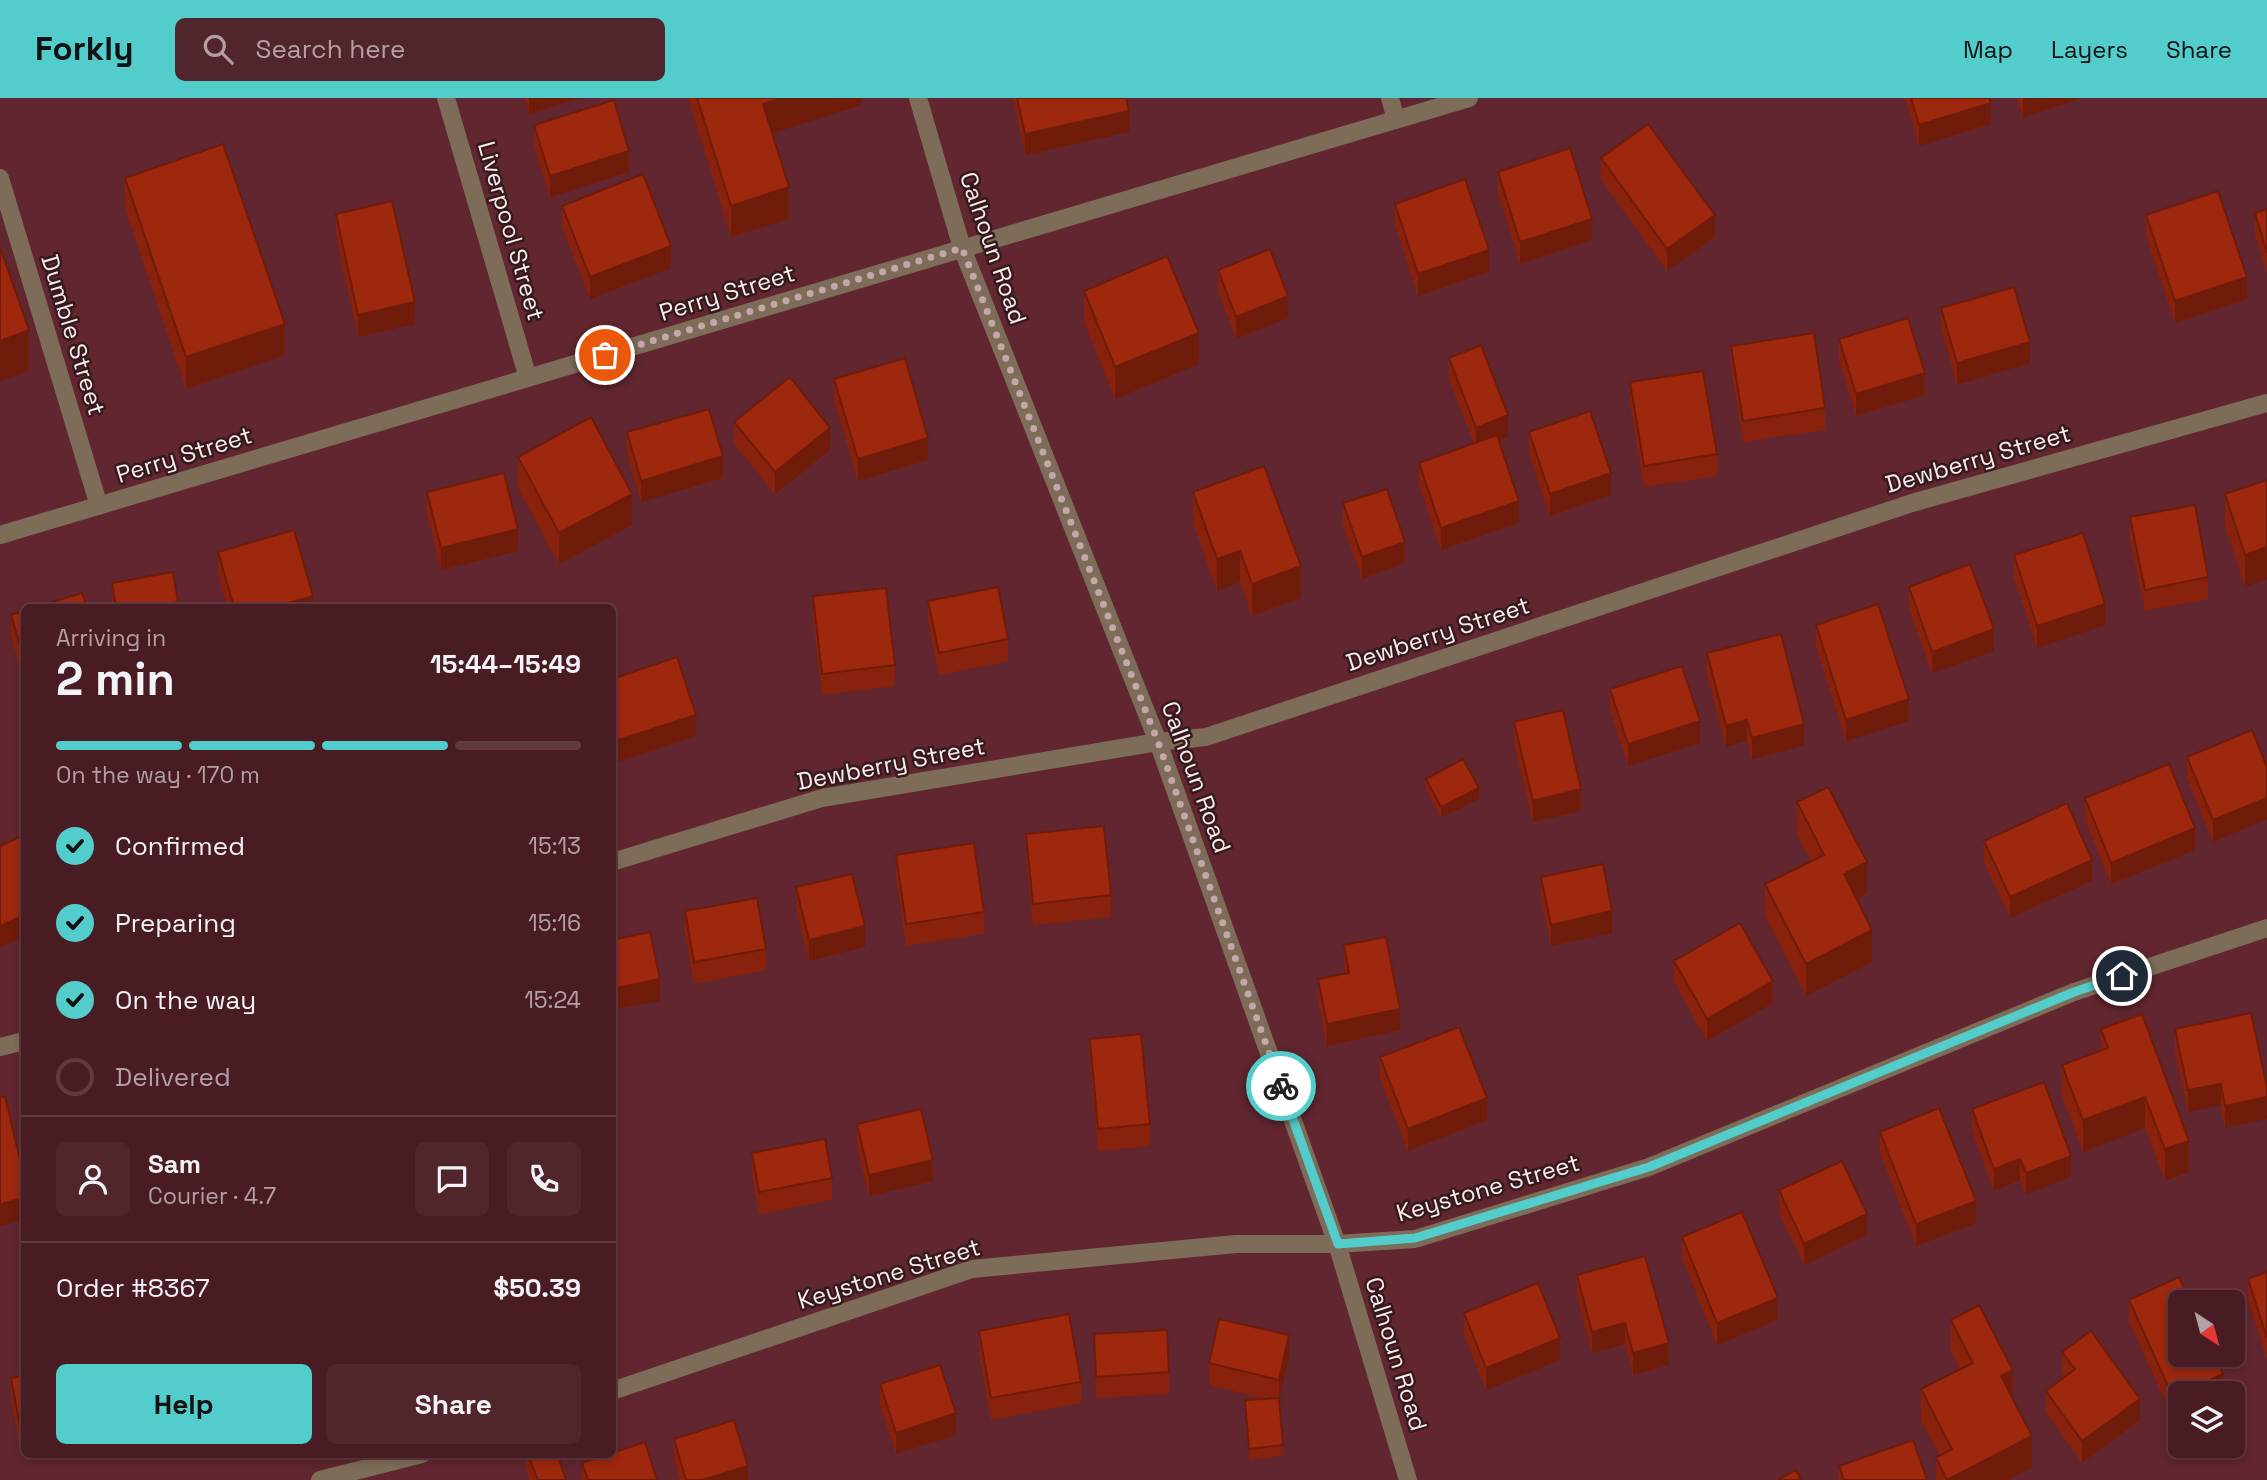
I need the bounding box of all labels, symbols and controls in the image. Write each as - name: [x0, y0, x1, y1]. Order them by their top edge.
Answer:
- search box: [175, 18, 665, 81]
- text: Forkly: [35, 28, 133, 70]
- icon: search: [199, 30, 237, 68]
- text: Search here: [255, 32, 405, 66]
- text: Map: [1963, 34, 2013, 65]
- text: Layers: [2051, 34, 2128, 65]
- text: Share: [2166, 34, 2232, 65]
- street label: Liverpool Street: [471, 138, 552, 324]
- street label: Calhoun Road: [953, 168, 1034, 328]
- street label: Dumble Street: [34, 251, 113, 419]
- street label: Perry Street: [655, 257, 799, 328]
- pin: [575, 325, 635, 385]
- icon: bag: [586, 336, 624, 374]
- street label: Dewberry Street: [1882, 417, 2074, 500]
- street label: Perry Street: [112, 419, 256, 490]
- street label: Dewberry Street: [1342, 589, 1533, 678]
- text: Arriving in: [56, 623, 166, 653]
- text: 15:44–15:49: [430, 647, 581, 681]
- text: 2 min: [56, 650, 175, 708]
- street label: Calhoun Road: [1155, 697, 1238, 857]
- street label: Dewberry Street: [794, 730, 988, 797]
- text: On the way · 170 m: [56, 760, 260, 790]
- icon: check: [56, 827, 94, 865]
- text: Confirmed: [115, 829, 245, 863]
- text: 15:13: [528, 831, 581, 861]
- icon: check: [56, 904, 94, 942]
- text: Preparing: [115, 906, 236, 940]
- text: 15:16: [528, 908, 581, 938]
- pin: [2092, 946, 2152, 1006]
- icon: home: [2103, 957, 2141, 995]
- icon: check: [56, 981, 94, 1019]
- text: On the way: [115, 983, 256, 1017]
- text: 15:24: [524, 985, 581, 1015]
- courier: [1246, 1051, 1316, 1121]
- text: Delivered: [115, 1060, 231, 1094]
- icon: bike: [1262, 1067, 1300, 1105]
- button: person: [56, 1142, 130, 1216]
- button: chat: [415, 1142, 489, 1216]
- button: phone: [507, 1142, 581, 1216]
- text: Sam: [148, 1147, 201, 1181]
- street label: Keystone Street: [1393, 1147, 1583, 1229]
- text: Courier · 4.7: [148, 1181, 276, 1211]
- street label: Keystone Street: [794, 1231, 984, 1316]
- text: Order #8367: [56, 1271, 210, 1305]
- text: $50.39: [493, 1271, 581, 1305]
- street label: Calhoun Road: [1358, 1273, 1435, 1434]
- north arrow: [2168, 1290, 2245, 1367]
- map controls: [2168, 1290, 2245, 1458]
- button: Help: [56, 1364, 312, 1444]
- button: Share: [326, 1364, 581, 1444]
- button: layers: [2168, 1381, 2245, 1458]

